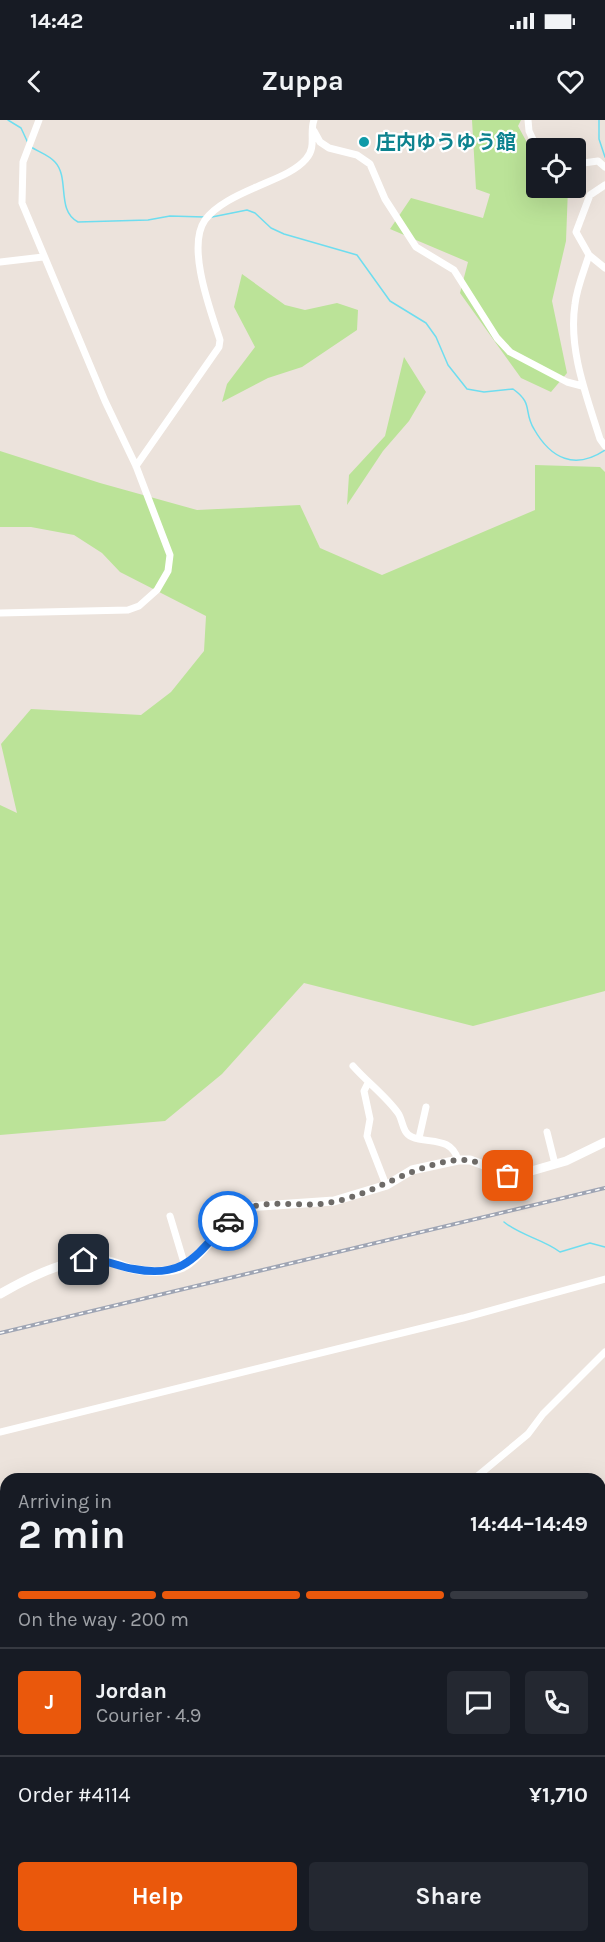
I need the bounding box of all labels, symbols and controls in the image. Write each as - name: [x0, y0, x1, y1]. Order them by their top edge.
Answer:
- text: 14:42: [30, 8, 83, 34]
- icon: back: [18, 65, 51, 98]
- text: Zuppa: [261, 65, 344, 97]
- icon: heart: [554, 65, 587, 98]
- place label: 庄内ゆうゆう館: [376, 131, 516, 154]
- marker: 庄内ゆうゆう館: [357, 135, 371, 149]
- map controls: [526, 138, 586, 198]
- button: locate: [526, 138, 586, 198]
- pin: [482, 1150, 533, 1201]
- icon: bag: [491, 1159, 524, 1192]
- courier: [198, 1191, 258, 1251]
- icon: car: [212, 1205, 245, 1238]
- pin: [58, 1234, 109, 1285]
- icon: home: [67, 1243, 100, 1276]
- text: Arriving in: [18, 1490, 112, 1513]
- text: 14:44–14:49: [470, 1511, 588, 1537]
- text: 2 min: [18, 1512, 126, 1558]
- text: On the way · 200 m: [18, 1608, 189, 1631]
- button: chat: [447, 1671, 510, 1734]
- button: phone: [525, 1671, 588, 1734]
- text: Jordan: [96, 1678, 167, 1704]
- text: J: [45, 1689, 54, 1715]
- text: Courier · 4.9: [96, 1704, 201, 1727]
- text: Order #4114: [18, 1782, 131, 1808]
- text: ¥1,710: [529, 1782, 588, 1808]
- button: Help: [18, 1862, 297, 1931]
- button: Share: [309, 1862, 588, 1931]

